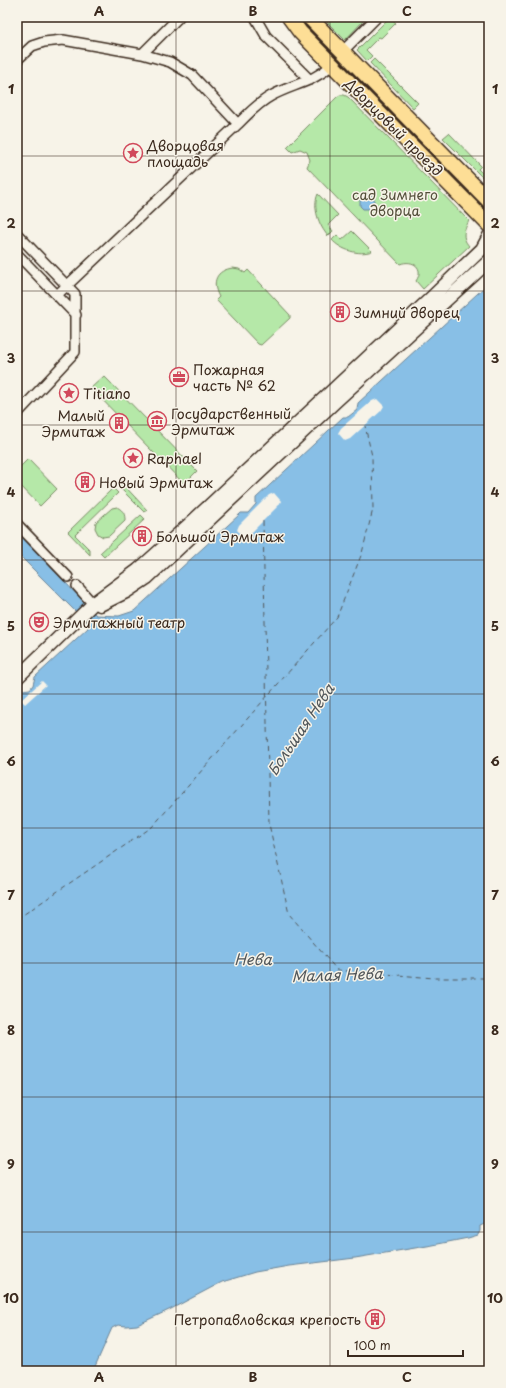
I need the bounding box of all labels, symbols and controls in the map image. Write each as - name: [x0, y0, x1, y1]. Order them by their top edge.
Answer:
- text: A: [94, 1, 104, 20]
- text: B: [249, 1, 258, 20]
- text: C: [402, 1, 412, 20]
- street label: Дворцовый проезд: [340, 73, 448, 181]
- text: 1: [8, 79, 14, 98]
- text: 1: [492, 79, 498, 98]
- place label: Дворцовая площадь: [146, 135, 224, 172]
- place icon: Дворцовая площадь: [122, 142, 144, 164]
- park label: сад Зимнего дворца: [352, 184, 438, 221]
- text: 2: [6, 213, 16, 232]
- text: 2: [490, 213, 500, 232]
- building icon: Зимний дворец: [329, 301, 351, 323]
- place label: Зимний дворец: [354, 302, 460, 323]
- text: 3: [7, 348, 16, 367]
- text: 3: [491, 348, 500, 367]
- place label: Пожарная часть № 62: [193, 359, 276, 396]
- office icon: Пожарная часть № 62: [168, 366, 190, 388]
- place icon: Titiano: [58, 382, 80, 404]
- place label: Titiano: [83, 383, 131, 404]
- place label: Государственный Эрмитаж: [171, 403, 291, 440]
- place label: Малый Эрмитаж: [42, 405, 106, 442]
- museum icon: Государственный Эрмитаж: [146, 410, 168, 432]
- building icon: Малый Эрмитаж: [108, 412, 130, 434]
- place icon: Raphael: [122, 447, 144, 469]
- place label: Raphael: [147, 448, 202, 469]
- building icon: Новый Эрмитаж: [74, 471, 96, 493]
- place label: Новый Эрмитаж: [99, 472, 213, 493]
- text: 4: [7, 482, 16, 501]
- text: 4: [491, 482, 500, 501]
- building icon: Большой Эрмитаж: [131, 525, 153, 547]
- place label: Большой Эрмитаж: [156, 526, 284, 547]
- theatre icon: Эрмитажный театр: [28, 611, 50, 633]
- place label: Эрмитажный театр: [53, 612, 185, 633]
- text: 5: [7, 616, 15, 635]
- text: 5: [491, 616, 499, 635]
- water label: Большая Нева: [261, 678, 340, 779]
- text: 6: [6, 751, 16, 770]
- text: 6: [490, 751, 500, 770]
- text: 7: [7, 885, 15, 904]
- text: 7: [491, 885, 499, 904]
- water label: Нева: [234, 947, 272, 970]
- water label: Малая Нева: [291, 961, 384, 987]
- text: 8: [7, 1020, 15, 1039]
- text: 8: [491, 1020, 499, 1039]
- text: 9: [7, 1154, 15, 1173]
- text: 9: [491, 1154, 499, 1173]
- text: 10: [3, 1288, 19, 1307]
- text: 10: [487, 1288, 503, 1307]
- building icon: Петропавловская крепость: [364, 1308, 386, 1330]
- place label: Петропавловская крепость: [174, 1309, 361, 1330]
- scale bar: [348, 1332, 463, 1358]
- text: 100 m: [354, 1336, 391, 1354]
- text: A: [94, 1367, 104, 1386]
- text: B: [249, 1367, 258, 1386]
- text: C: [402, 1367, 412, 1386]

